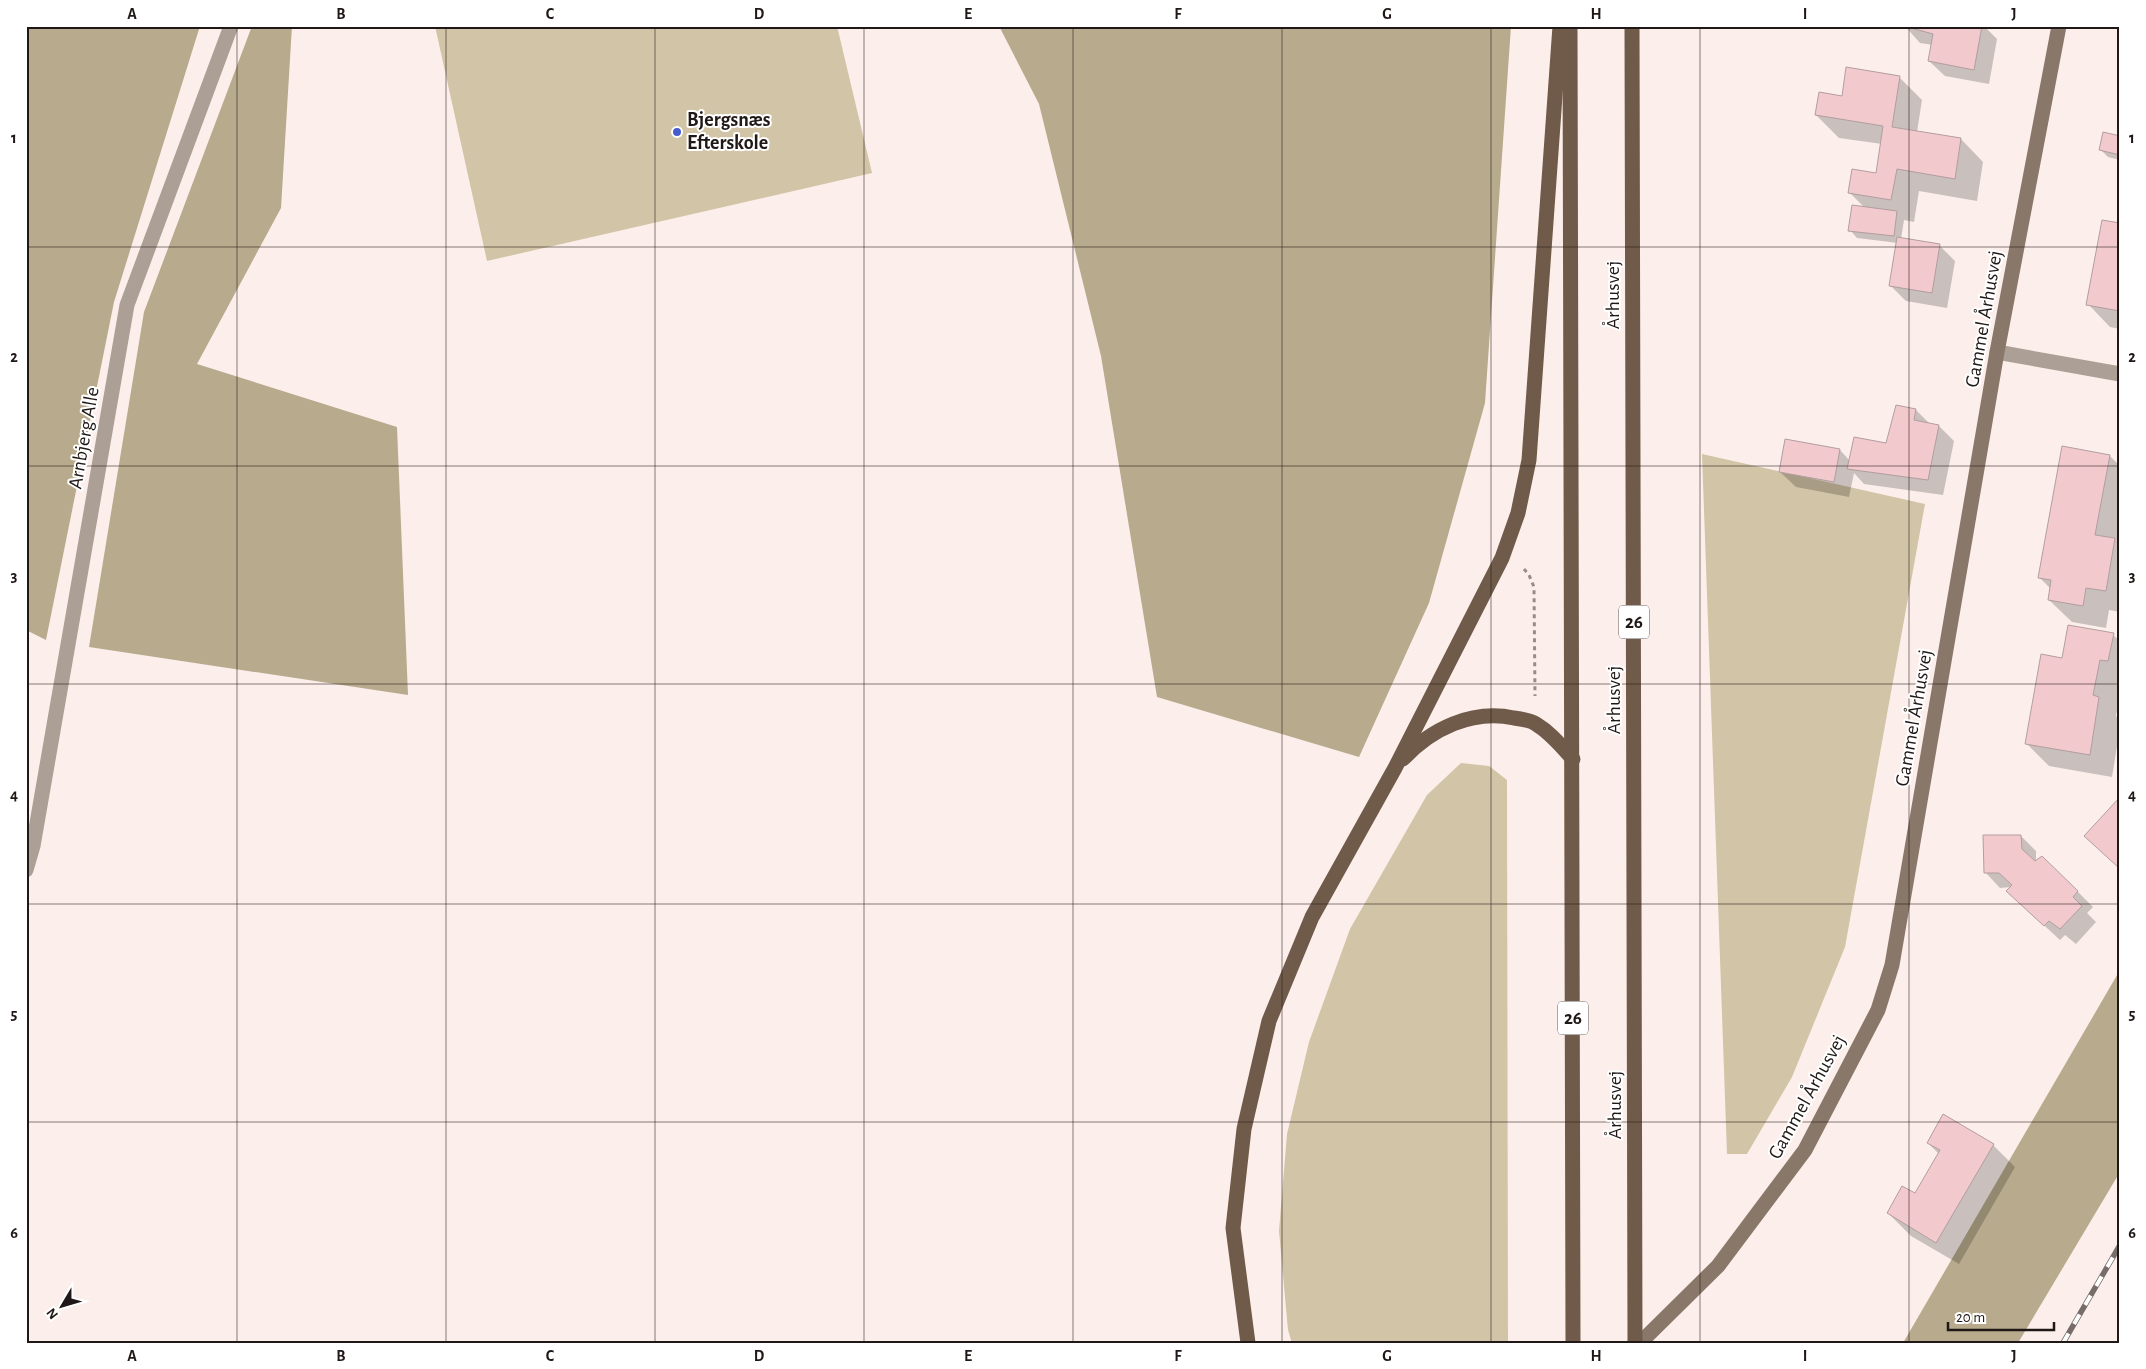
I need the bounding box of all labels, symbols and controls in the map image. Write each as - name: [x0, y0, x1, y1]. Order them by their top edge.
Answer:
- text: A: [127, 6, 137, 22]
- text: B: [336, 6, 346, 22]
- text: C: [546, 6, 555, 22]
- text: D: [754, 6, 765, 22]
- text: E: [964, 6, 972, 22]
- text: F: [1174, 6, 1182, 22]
- text: G: [1382, 6, 1392, 22]
- text: H: [1590, 6, 1602, 22]
- text: I: [1803, 6, 1807, 22]
- text: J: [2011, 6, 2017, 22]
- place label: Bjergsnæs Efterskole: [687, 110, 771, 153]
- marker: Bjergsnæs Efterskole: [671, 126, 683, 138]
- text: 1: [11, 130, 17, 146]
- text: 1: [2129, 130, 2135, 146]
- street label: Gammel Århusvej: [1961, 249, 2006, 389]
- street label: Århusvej: [1602, 261, 1623, 329]
- text: 2: [10, 349, 18, 365]
- text: 2: [2128, 349, 2136, 365]
- street label: Arnbjerg Alle: [65, 385, 103, 491]
- text: 3: [11, 568, 18, 584]
- text: 3: [2129, 568, 2136, 584]
- road number: 26: [1619, 606, 1649, 638]
- street label: Gammel Århusvej: [1891, 648, 1936, 788]
- street label: Århusvej: [1603, 666, 1624, 734]
- text: 4: [10, 787, 18, 803]
- text: 4: [2128, 787, 2136, 803]
- road number: 26: [1558, 1001, 1588, 1034]
- text: 5: [11, 1006, 18, 1022]
- text: 5: [2129, 1006, 2136, 1022]
- street label: Gammel Århusvej: [1764, 1031, 1849, 1162]
- street label: Århusvej: [1604, 1071, 1625, 1139]
- text: 6: [10, 1225, 18, 1241]
- text: 6: [2128, 1225, 2136, 1241]
- north arrow: [38, 1282, 88, 1332]
- scale bar: [1948, 1299, 2055, 1331]
- text: N: [44, 1305, 61, 1322]
- text: 20 m: [1956, 1310, 1985, 1325]
- text: A: [127, 1348, 137, 1364]
- text: B: [336, 1348, 346, 1364]
- text: C: [546, 1348, 555, 1364]
- text: D: [754, 1348, 765, 1364]
- text: E: [964, 1348, 972, 1364]
- text: F: [1174, 1348, 1182, 1364]
- text: G: [1382, 1348, 1392, 1364]
- text: H: [1590, 1348, 1602, 1364]
- text: I: [1803, 1348, 1807, 1364]
- text: J: [2011, 1348, 2017, 1364]

